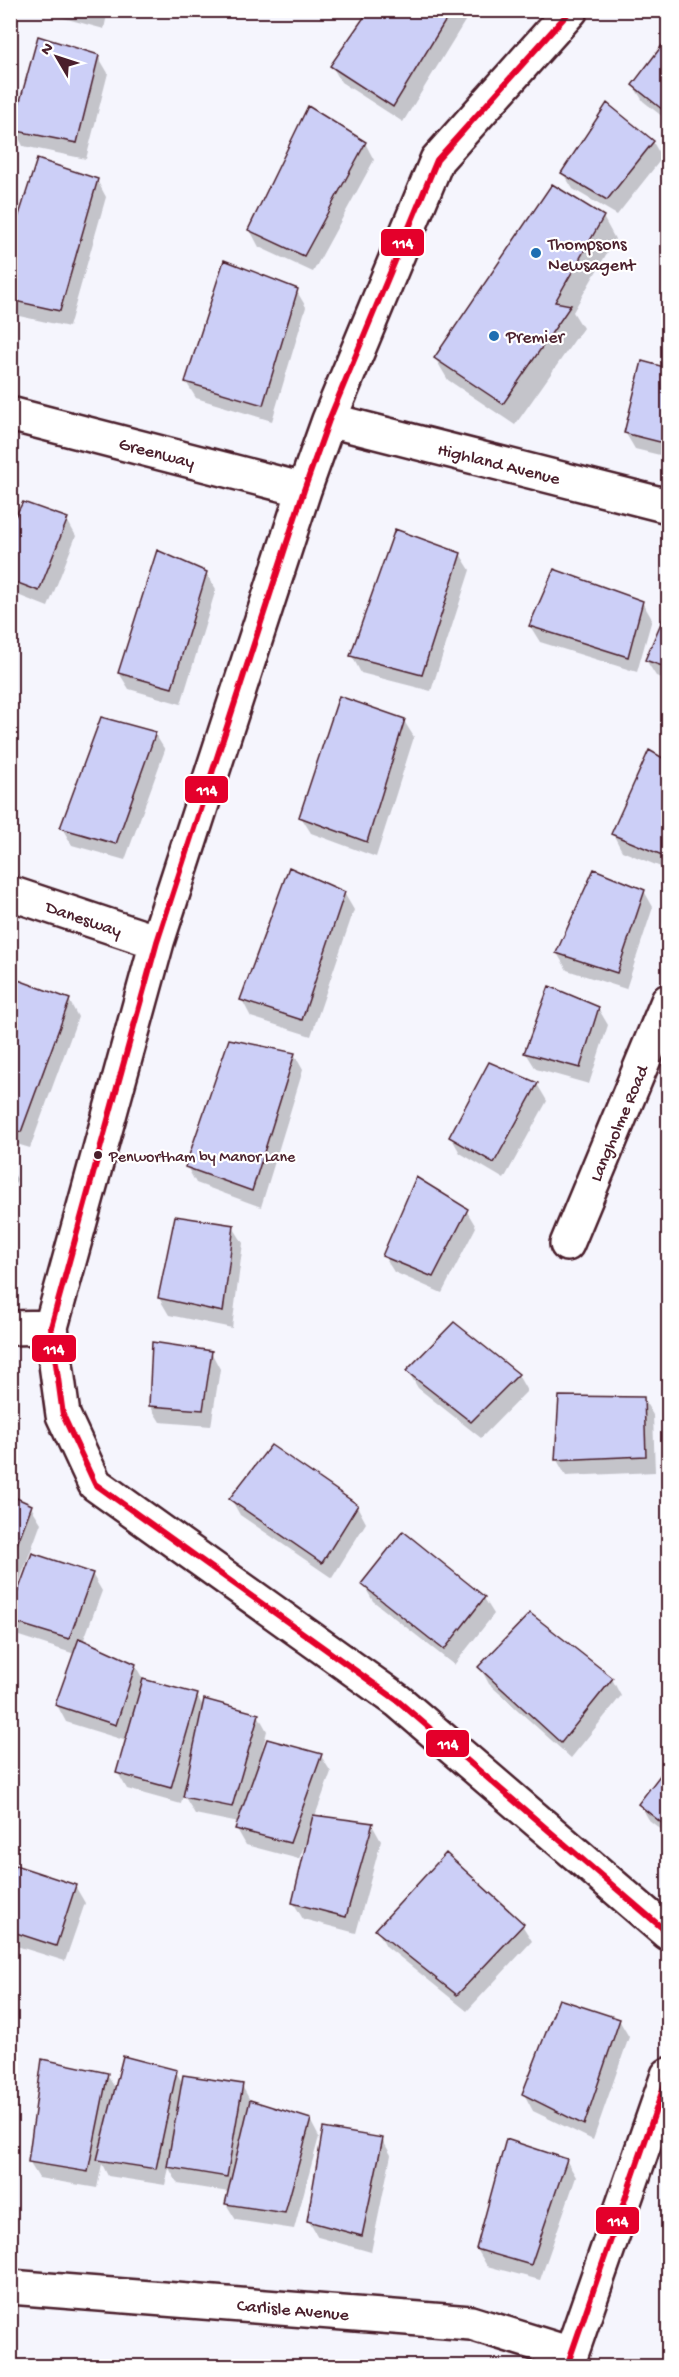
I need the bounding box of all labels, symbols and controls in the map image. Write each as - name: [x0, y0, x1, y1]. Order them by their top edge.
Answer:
- north arrow: [27, 27, 87, 87]
- text: N: [37, 39, 59, 60]
- line badge: 114: [380, 228, 425, 257]
- place label: Thompsons Newsagent: [547, 235, 637, 277]
- text: 114: [392, 236, 414, 255]
- marker: Thompsons Newsagent: [529, 246, 543, 260]
- place label: Premier: [505, 328, 566, 349]
- marker: Premier: [487, 329, 501, 343]
- street label: Greenway: [116, 434, 197, 475]
- street label: Highland Avenue: [435, 440, 563, 491]
- line badge: 114: [184, 775, 229, 804]
- text: 114: [196, 783, 218, 802]
- street label: Danesway: [41, 897, 124, 943]
- street label: Langholme Road: [586, 1061, 655, 1185]
- marker: Penwortham by Manor Lane: [92, 1149, 104, 1161]
- place label: Penwortham by Manor Lane: [108, 1149, 296, 1168]
- line badge: 114: [31, 1334, 77, 1363]
- text: 114: [43, 1342, 65, 1361]
- line badge: 114: [425, 1729, 470, 1758]
- text: 114: [437, 1737, 459, 1756]
- line badge: 114: [595, 2206, 640, 2235]
- text: 114: [607, 2214, 629, 2233]
- street label: Carlisle Avenue: [236, 2296, 350, 2327]

